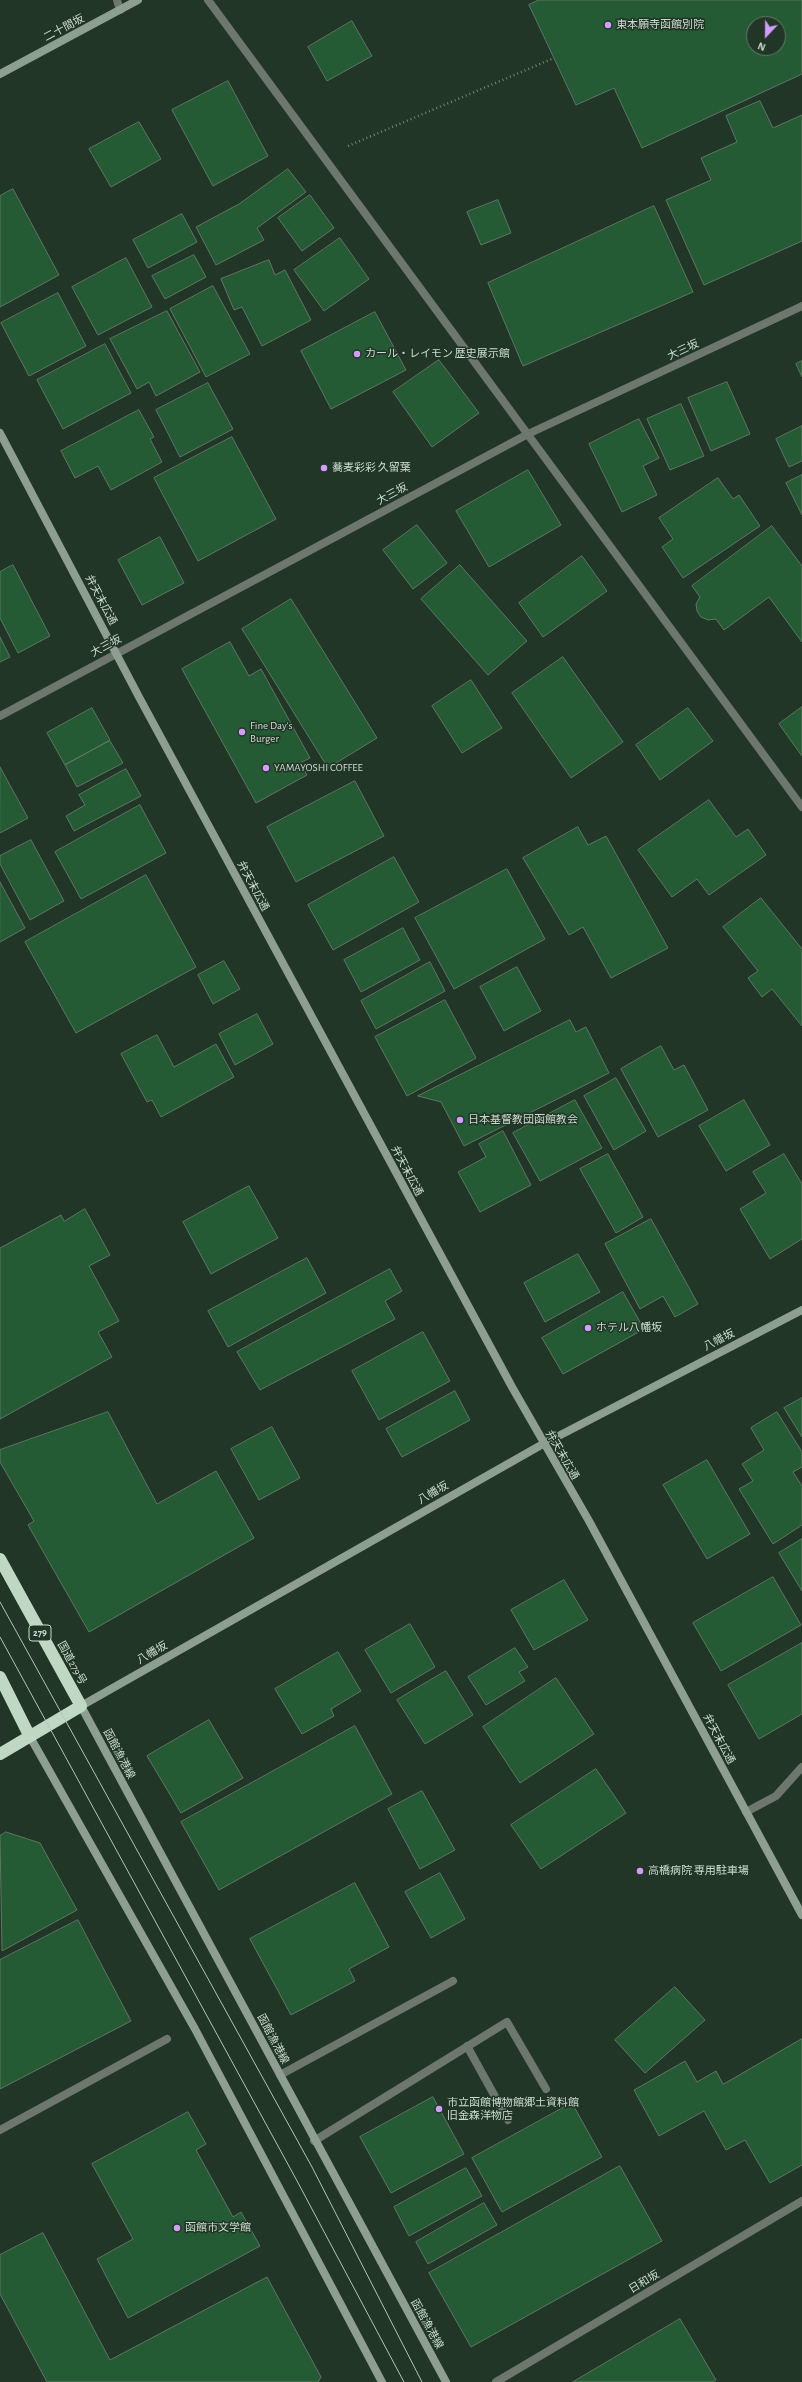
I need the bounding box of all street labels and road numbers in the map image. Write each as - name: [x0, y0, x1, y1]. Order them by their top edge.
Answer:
- street label: 二十間坂: [41, 12, 87, 44]
- street label: 大三坂: [665, 337, 701, 363]
- street label: 大三坂: [374, 480, 410, 508]
- street label: 弁天末広通: [82, 573, 120, 627]
- street label: 大三坂: [88, 632, 124, 660]
- street label: 弁天末広通: [234, 859, 272, 913]
- street label: 弁天末広通: [388, 1144, 426, 1198]
- street label: 八幡坂: [701, 1327, 737, 1353]
- street label: 弁天末広通: [543, 1428, 581, 1482]
- street label: 八幡坂: [415, 1479, 451, 1507]
- road number: 279: [29, 1625, 51, 1641]
- street label: 国道279号: [55, 1639, 89, 1687]
- street label: 八幡坂: [134, 1639, 170, 1667]
- street label: 弁天末広通: [700, 1712, 738, 1766]
- street label: 函館漁港線: [100, 1727, 138, 1781]
- street label: 函館漁港線: [254, 2012, 292, 2066]
- street label: 日和坂: [626, 2268, 662, 2296]
- street label: 函館漁港線: [408, 2297, 446, 2351]

